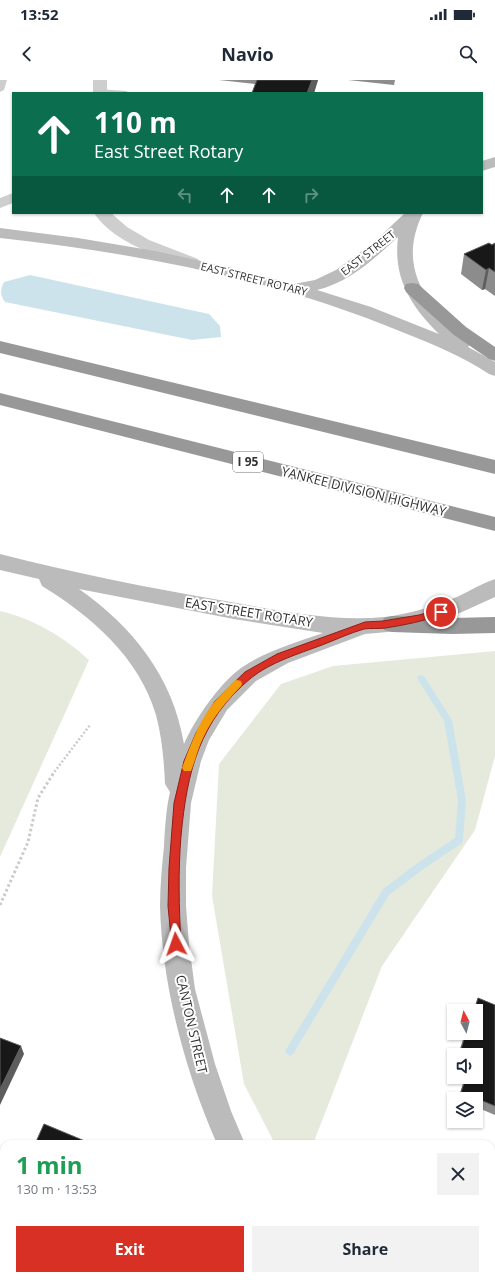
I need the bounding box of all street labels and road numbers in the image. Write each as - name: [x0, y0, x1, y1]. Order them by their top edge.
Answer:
- street label: EAST STREET: [337, 227, 398, 279]
- street label: EAST STREET ROTARY: [199, 258, 310, 299]
- road number: I 95: [233, 452, 263, 472]
- street label: YANKEE DIVISION HIGHWAY: [280, 462, 449, 520]
- street label: EAST STREET ROTARY: [184, 593, 315, 631]
- street label: CANTON STREET: [172, 973, 212, 1076]

